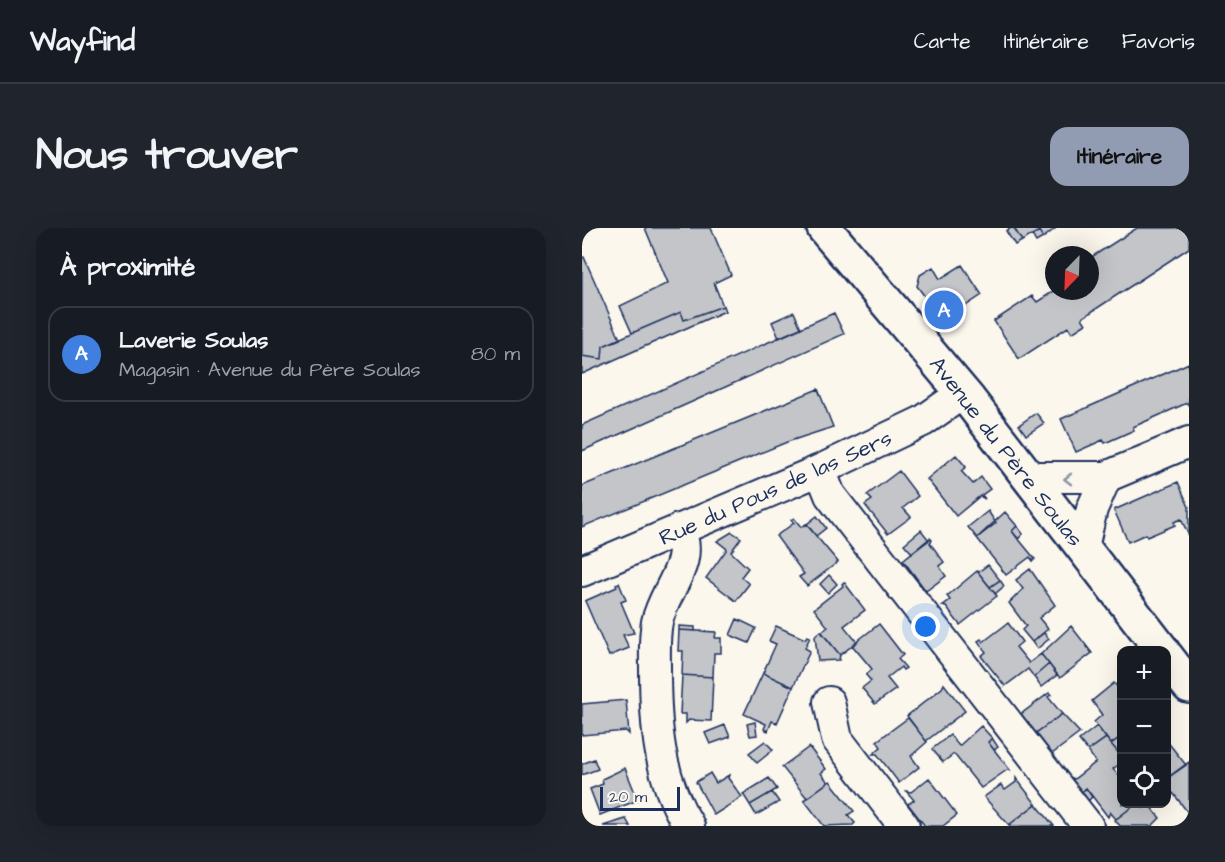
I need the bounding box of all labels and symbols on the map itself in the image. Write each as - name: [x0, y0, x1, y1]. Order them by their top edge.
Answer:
- north arrow: [1045, 246, 1099, 300]
- pin: A: [924, 288, 964, 332]
- street label: Avenue du Père Soulas: [922, 350, 1090, 554]
- street label: Rue du Pous de las Sers: [654, 423, 897, 554]
- one-way arrow: [1063, 473, 1072, 485]
- your location: [911, 612, 940, 641]
- scale bar: [600, 784, 680, 812]

